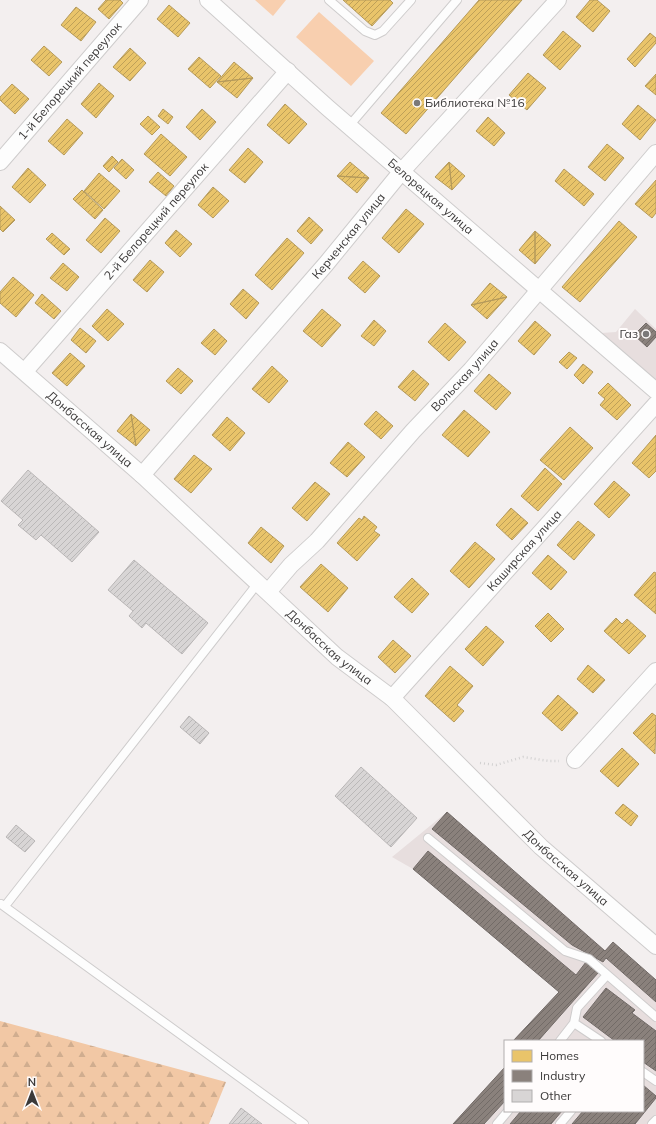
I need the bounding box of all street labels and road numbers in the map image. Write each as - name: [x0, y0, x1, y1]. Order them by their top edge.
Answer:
- street label: 1-й Белорецкий переулок: [15, 18, 125, 143]
- street label: Белорецкая улица: [385, 155, 477, 237]
- street label: 2-й Белорецкий переулок: [100, 159, 212, 283]
- street label: Керченская улица: [308, 190, 388, 282]
- street label: Вольская улица: [428, 335, 501, 414]
- street label: Донбасская улица: [44, 387, 136, 470]
- street label: Каширская улица: [484, 507, 564, 594]
- street label: Донбасская улица: [284, 606, 376, 688]
- street label: Донбасская улица: [521, 826, 612, 909]

